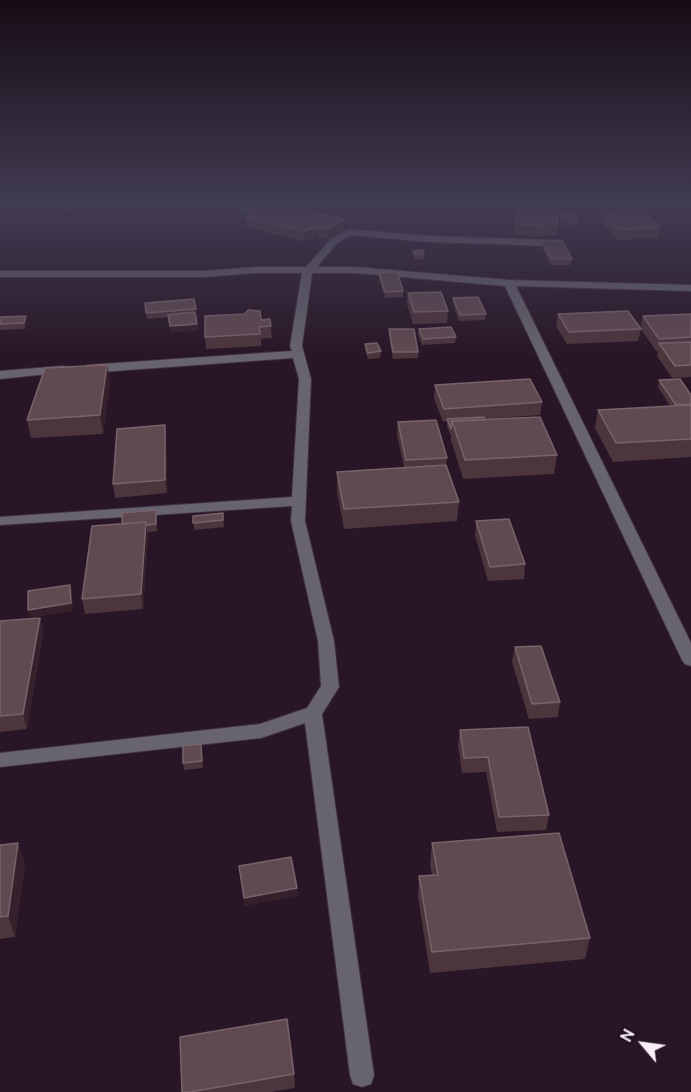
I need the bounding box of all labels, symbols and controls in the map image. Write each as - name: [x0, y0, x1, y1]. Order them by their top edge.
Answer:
- north arrow: [613, 1014, 673, 1074]
- text: N: [616, 1026, 638, 1045]

